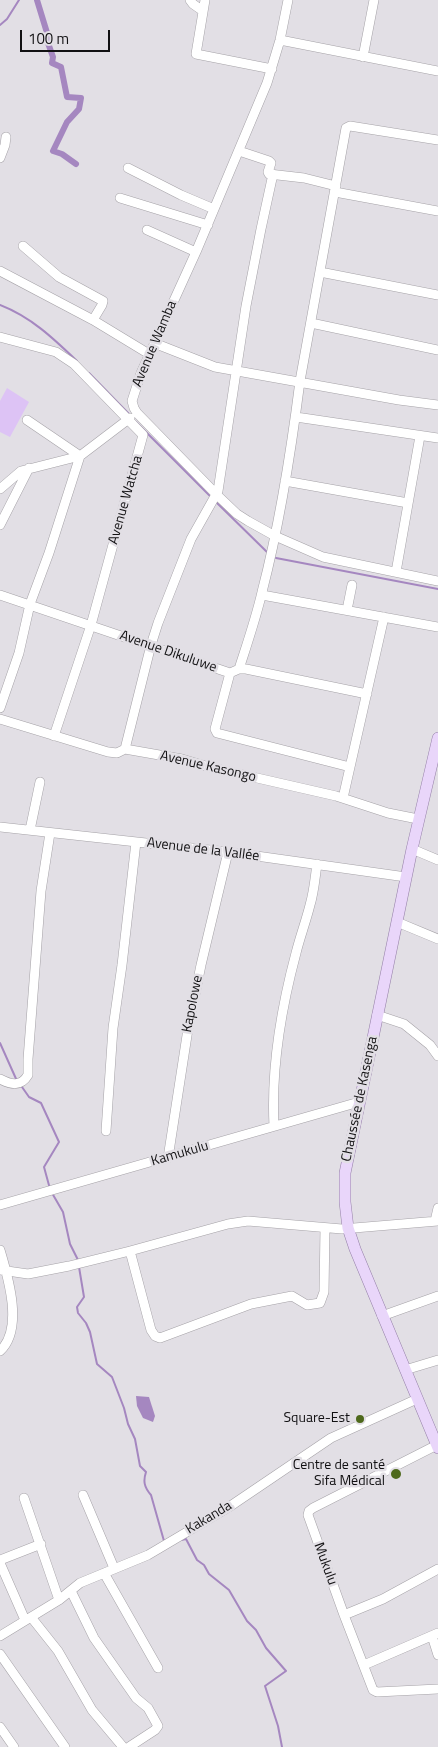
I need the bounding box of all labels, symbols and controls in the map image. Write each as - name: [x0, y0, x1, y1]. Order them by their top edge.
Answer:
- scale bar: [22, 20, 112, 52]
- text: 100 m: [28, 27, 69, 50]
- street label: Avenue Wamba: [129, 298, 181, 390]
- street label: Avenue Watcha: [105, 454, 147, 546]
- street label: Avenue Dikuluwe: [117, 628, 219, 676]
- street label: Avenue Kasongo: [158, 748, 258, 786]
- street label: Avenue de la Vallée: [146, 835, 260, 865]
- street label: Kapolowe: [179, 974, 207, 1034]
- street label: Chaussée de Kasenga: [339, 1035, 381, 1163]
- street label: Kamukulu: [149, 1138, 211, 1170]
- place label: Square-Est: [284, 1411, 350, 1427]
- marker: Square-Est: [354, 1413, 366, 1425]
- place label: Centre de santé Sifa Médical: [293, 1458, 385, 1490]
- marker: Centre de santé Sifa Médical: [389, 1467, 403, 1481]
- street label: Kakanda: [183, 1498, 235, 1538]
- street label: Mukulu: [310, 1540, 340, 1588]

